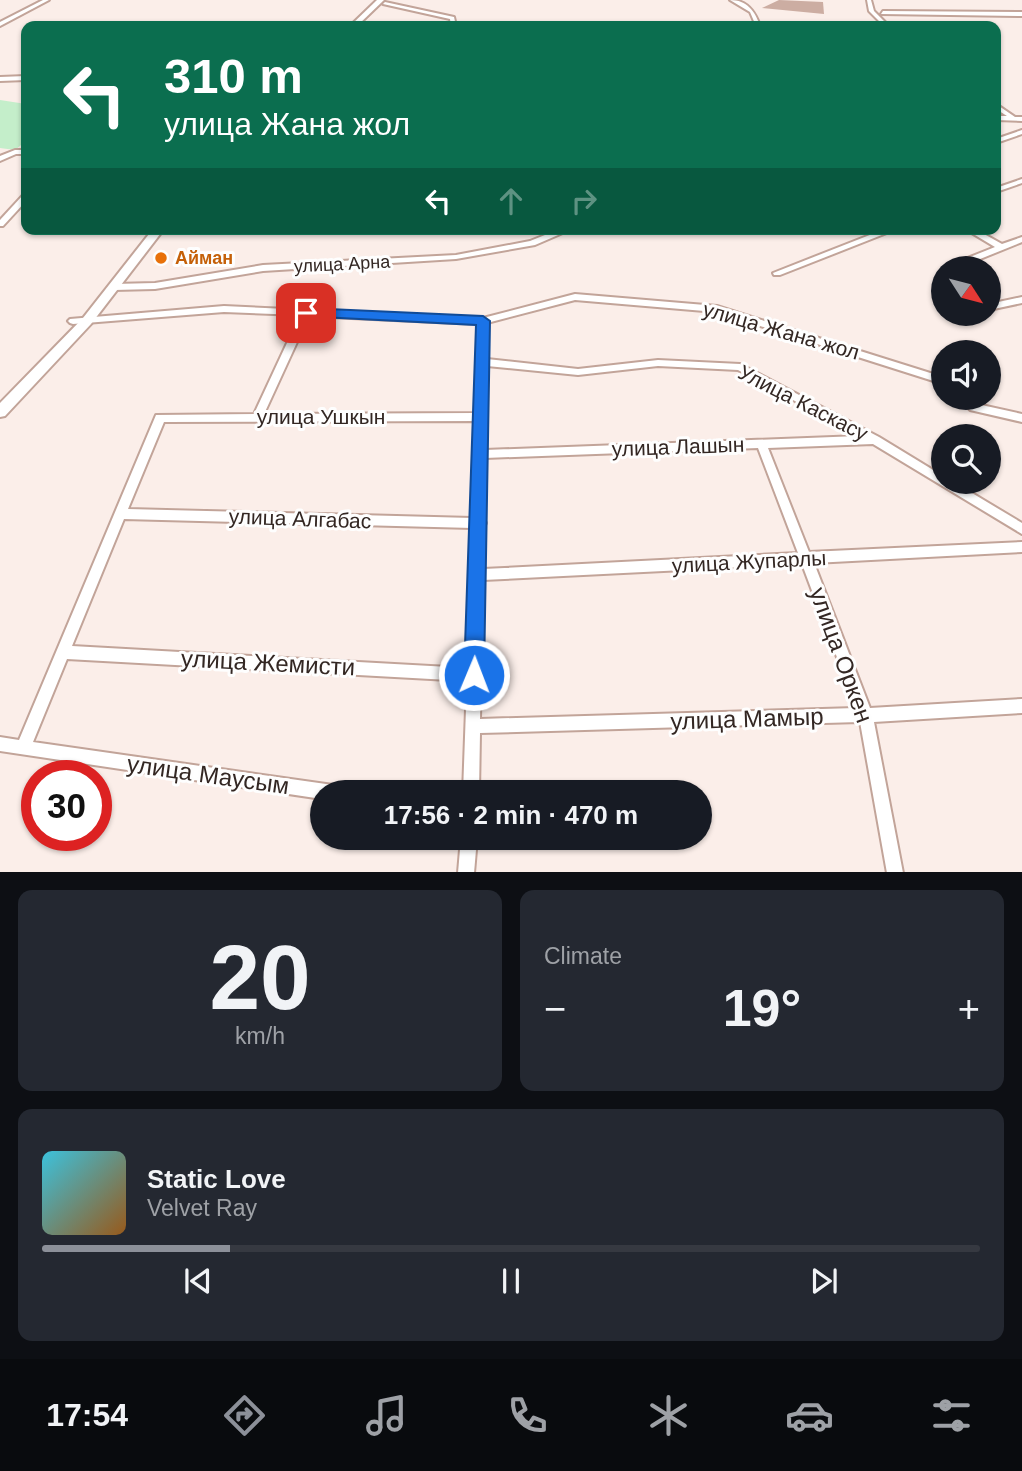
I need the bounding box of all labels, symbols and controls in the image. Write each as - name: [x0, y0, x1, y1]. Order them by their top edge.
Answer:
- icon: left: [49, 49, 140, 140]
- text: 310 m: [164, 49, 303, 103]
- text: улица Жана жол: [164, 106, 410, 142]
- icon: left: [419, 182, 457, 220]
- icon: ahead: [492, 182, 530, 220]
- icon: right: [565, 182, 603, 220]
- place label: Айман: [175, 248, 233, 268]
- marker: Айман: [153, 250, 169, 266]
- street label: улица Арна: [293, 251, 392, 277]
- north arrow: [931, 256, 1001, 326]
- map controls: [931, 256, 1001, 494]
- pin: [276, 283, 336, 343]
- icon: arrive: [287, 294, 325, 332]
- street label: улица Жана жол: [700, 297, 862, 364]
- button: sound: [931, 340, 1001, 410]
- street label: Улица Каскасу: [735, 360, 872, 445]
- street label: улица Ушкын: [257, 405, 385, 428]
- button: search: [931, 424, 1001, 494]
- street label: улица Лашын: [611, 433, 745, 460]
- street label: улица Алгабас: [228, 505, 372, 532]
- street label: улица Жупарлы: [671, 546, 827, 577]
- street label: улица Оркен: [804, 583, 878, 726]
- position arrow: [437, 638, 511, 712]
- street label: улица Жемисти: [180, 644, 356, 681]
- street label: улица Мамыр: [670, 702, 824, 735]
- street label: улица Маусым: [125, 750, 291, 799]
- speed limit sign: 30: [21, 760, 112, 851]
- text: 17:56 · 2 min · 470 m: [384, 800, 638, 830]
- text: 20: [209, 927, 311, 1028]
- text: Climate: [544, 943, 622, 969]
- text: 19°: [723, 979, 801, 1037]
- text: −: [544, 988, 566, 1030]
- text: +: [958, 988, 980, 1030]
- text: km/h: [235, 1023, 285, 1049]
- text: Static Love: [147, 1164, 286, 1194]
- text: Velvet Ray: [147, 1195, 257, 1221]
- icon: previous: [179, 1262, 217, 1300]
- icon: pause: [492, 1262, 530, 1300]
- icon: next: [805, 1262, 843, 1300]
- icon: directions: [220, 1391, 269, 1440]
- icon: music: [362, 1391, 411, 1440]
- icon: phone: [503, 1391, 552, 1440]
- icon: climate: [644, 1391, 693, 1440]
- icon: car: [785, 1391, 834, 1440]
- icon: filters: [927, 1391, 976, 1440]
- text: 17:54: [46, 1397, 128, 1433]

